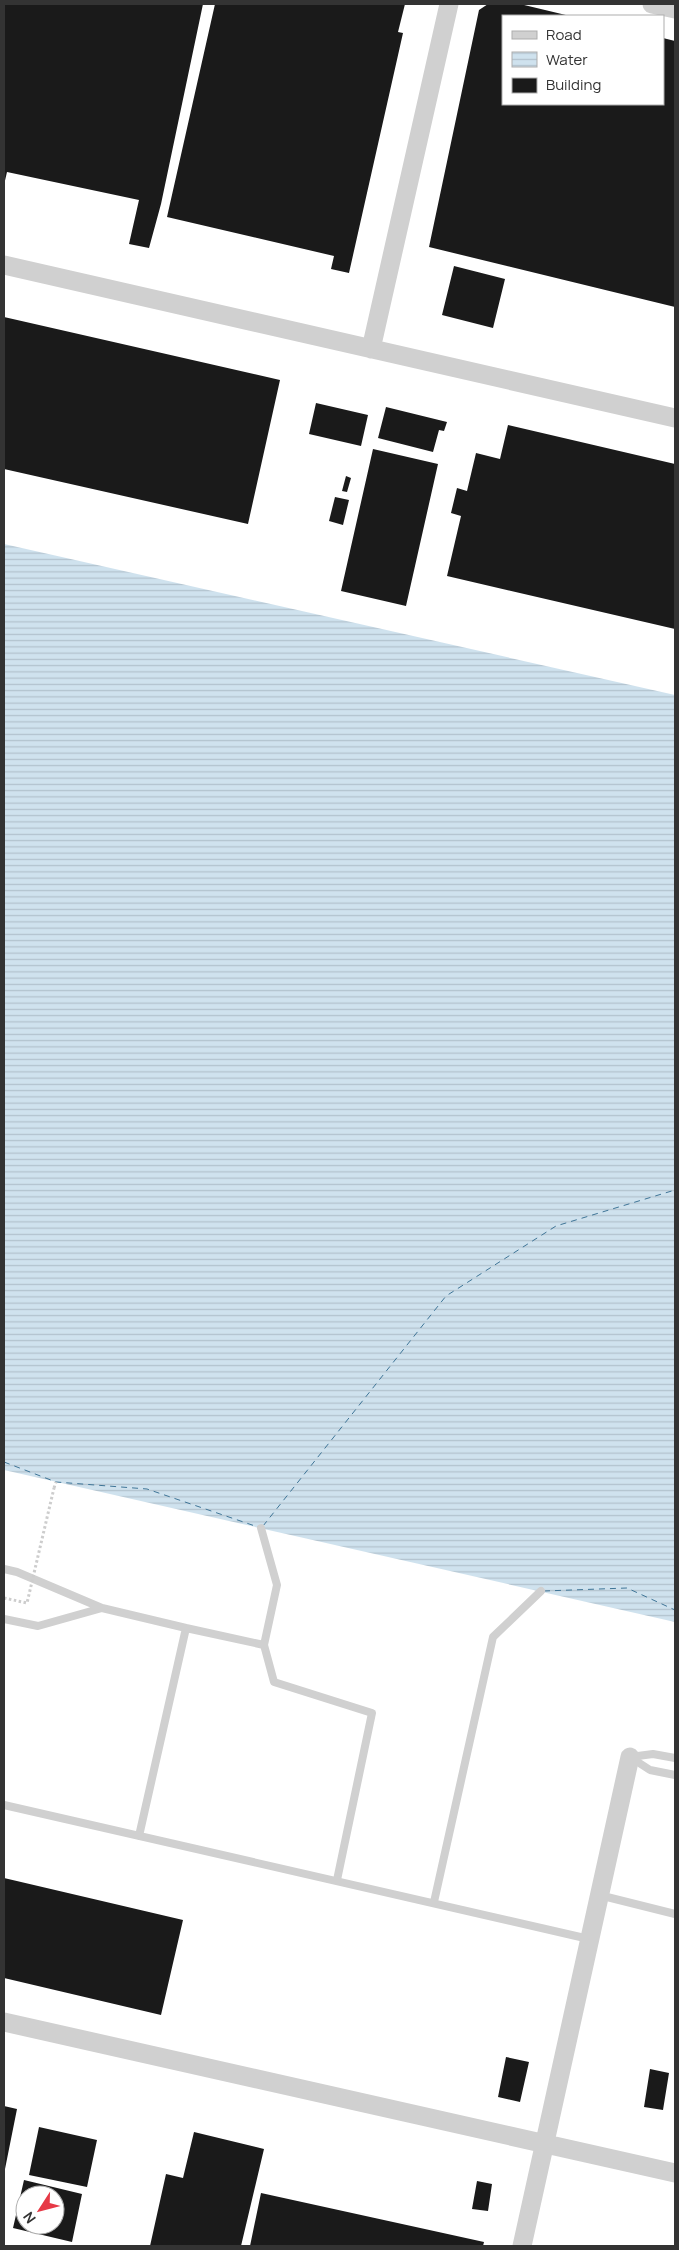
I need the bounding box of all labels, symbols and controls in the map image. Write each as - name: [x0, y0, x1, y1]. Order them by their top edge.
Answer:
- legend: [502, 15, 664, 105]
- text: Road: [546, 24, 582, 45]
- text: Water: [546, 49, 588, 70]
- text: Building: [546, 74, 601, 95]
- north arrow: [15, 2185, 65, 2235]
- text: N: [18, 2208, 40, 2228]

